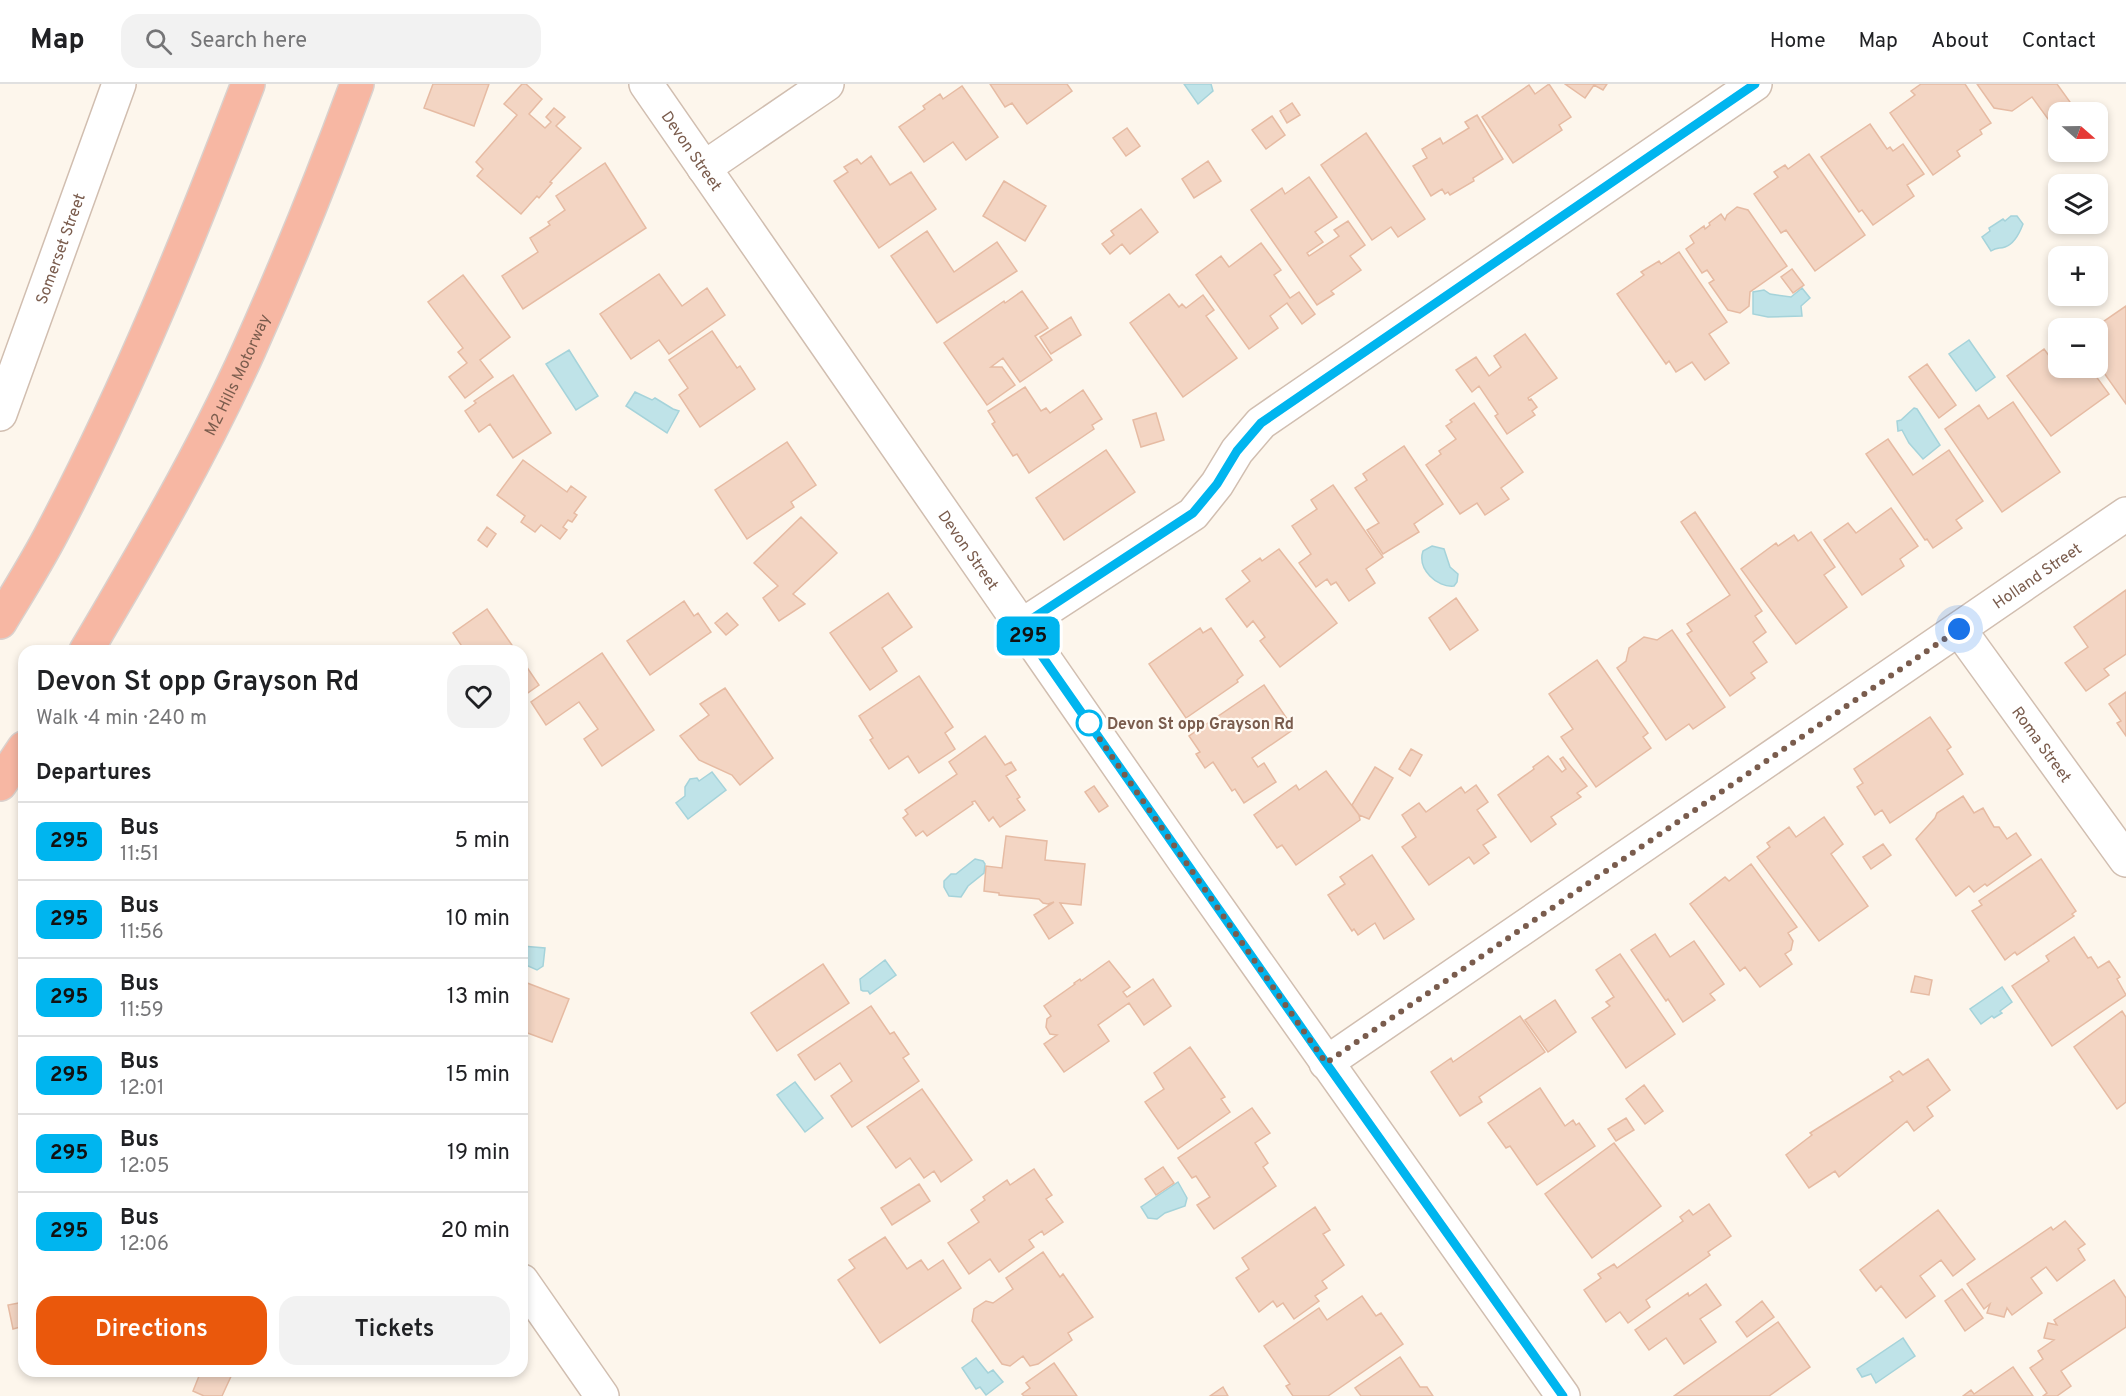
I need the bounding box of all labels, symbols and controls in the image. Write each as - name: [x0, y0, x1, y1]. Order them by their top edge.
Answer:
- search box: [121, 14, 541, 68]
- text: Map: [30, 23, 85, 59]
- icon: search: [142, 25, 175, 58]
- text: Search here: [190, 28, 307, 55]
- text: Home: [1770, 28, 1826, 55]
- text: Map: [1859, 28, 1898, 55]
- text: About: [1931, 28, 1989, 55]
- text: Contact: [2022, 28, 2096, 55]
- north arrow: [2048, 102, 2108, 162]
- map controls: [2048, 102, 2108, 378]
- street label: Devon Street: [656, 108, 725, 196]
- button: layers: [2048, 174, 2108, 234]
- street label: Somerset Street: [32, 191, 91, 307]
- button: +: [2048, 246, 2108, 306]
- street label: M2 Hills Motorway: [201, 311, 276, 440]
- button: −: [2048, 318, 2108, 378]
- street label: Devon Street: [933, 507, 1002, 595]
- street label: Holland Street: [1990, 539, 2086, 614]
- your location: [1944, 614, 1974, 644]
- line badge: 295: [994, 616, 1062, 656]
- text: 295: [1009, 623, 1047, 650]
- text: Devon St opp Grayson Rd: [36, 665, 359, 701]
- button: heart: [447, 665, 510, 728]
- street label: Roma Street: [2006, 703, 2075, 787]
- text: Walk · 4 min · 240 m: [36, 706, 207, 732]
- marker: Devon St opp Grayson Rd: [1076, 710, 1102, 736]
- place label: Devon St opp Grayson Rd: [1107, 715, 1294, 735]
- text: Departures: [36, 760, 152, 787]
- text: Bus: [120, 815, 159, 842]
- text: 295: [50, 828, 88, 855]
- text: 5 min: [455, 828, 510, 855]
- text: 11:51: [120, 842, 159, 868]
- text: Bus: [120, 893, 159, 920]
- text: 295: [50, 906, 88, 933]
- text: 10 min: [446, 906, 510, 933]
- text: 11:56: [120, 920, 164, 946]
- text: Bus: [120, 971, 159, 998]
- text: 295: [50, 984, 88, 1011]
- text: 13 min: [447, 984, 510, 1011]
- text: 11:59: [120, 998, 164, 1024]
- text: Bus: [120, 1049, 159, 1076]
- text: 295: [50, 1062, 88, 1089]
- text: 15 min: [446, 1062, 510, 1089]
- text: 12:01: [120, 1076, 165, 1102]
- text: Bus: [120, 1127, 159, 1154]
- text: 295: [50, 1140, 88, 1167]
- text: 19 min: [447, 1140, 510, 1167]
- text: 12:05: [120, 1154, 169, 1180]
- text: Bus: [120, 1205, 159, 1232]
- text: 295: [50, 1218, 88, 1245]
- text: 20 min: [441, 1218, 510, 1245]
- text: 12:06: [120, 1232, 169, 1258]
- button: Directions: [36, 1296, 267, 1365]
- button: Tickets: [279, 1296, 510, 1365]

